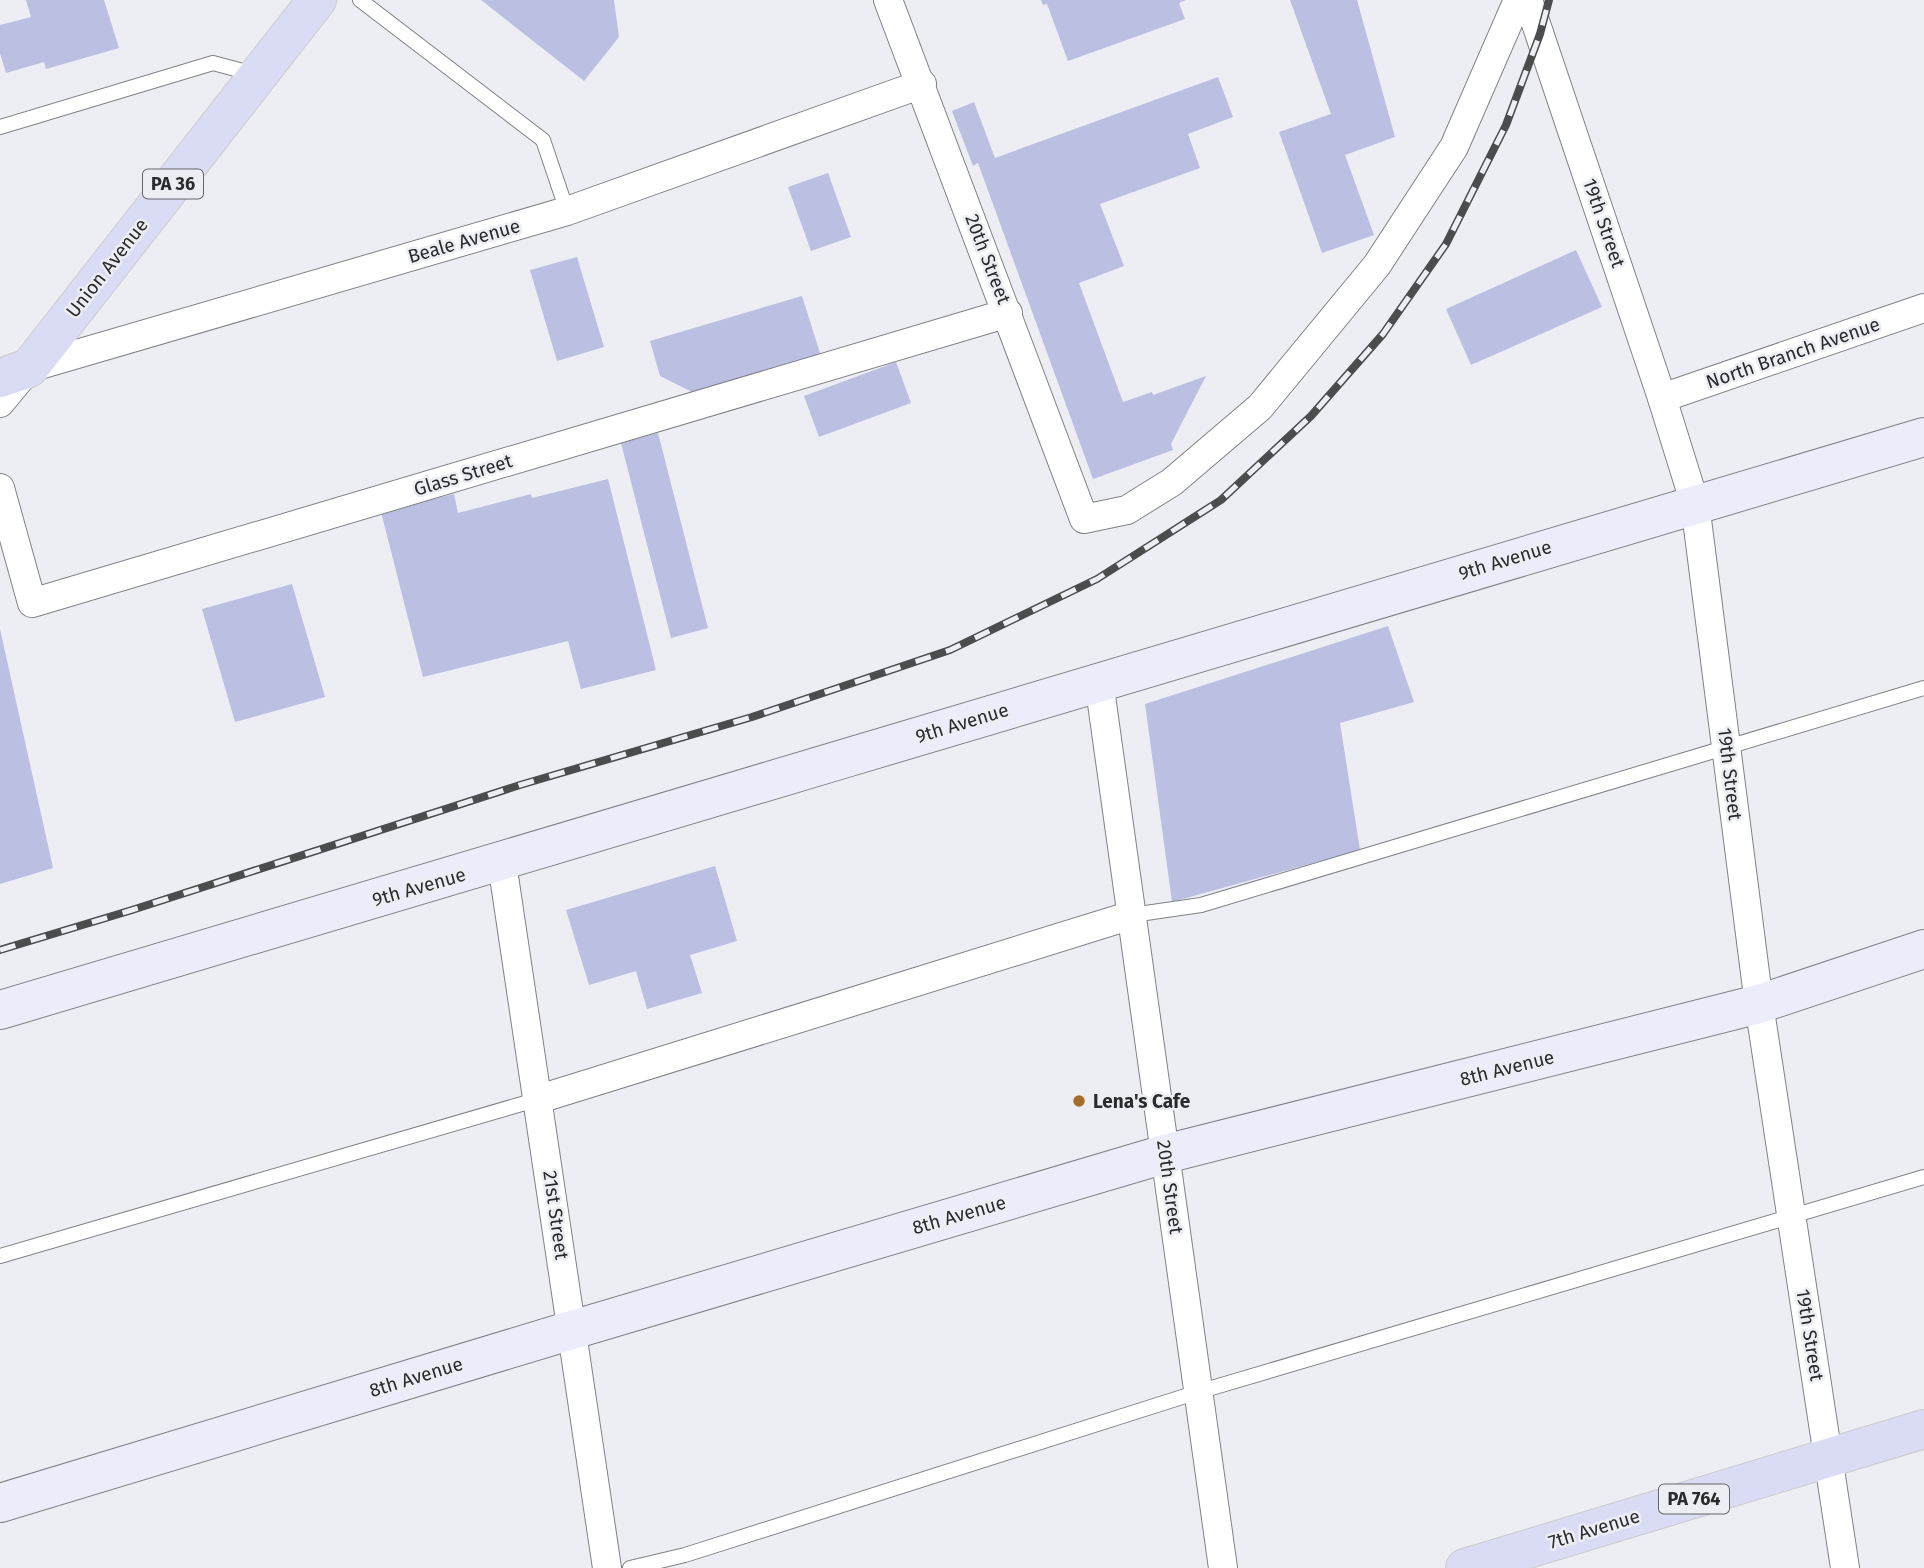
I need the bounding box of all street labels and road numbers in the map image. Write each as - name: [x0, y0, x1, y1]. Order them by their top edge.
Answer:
- road number: PA 36: [143, 169, 203, 198]
- street label: 19th Street: [1578, 175, 1630, 271]
- street label: 20th Street: [960, 211, 1016, 307]
- street label: Union Avenue: [61, 214, 153, 322]
- street label: Beale Avenue: [405, 214, 523, 268]
- street label: North Branch Avenue: [1703, 312, 1883, 394]
- street label: Glass Street: [411, 449, 515, 501]
- street label: 9th Avenue: [1456, 535, 1554, 585]
- street label: 9th Avenue: [913, 698, 1011, 748]
- street label: 19th Street: [1713, 727, 1747, 822]
- street label: 9th Avenue: [370, 863, 468, 911]
- street label: 8th Avenue: [1457, 1045, 1557, 1091]
- street label: 20th Street: [1152, 1139, 1188, 1236]
- street label: 21st Street: [538, 1169, 574, 1261]
- street label: 8th Avenue: [909, 1191, 1009, 1239]
- street label: 19th Street: [1791, 1287, 1829, 1383]
- street label: 8th Avenue: [366, 1352, 466, 1402]
- road number: PA 764: [1659, 1484, 1729, 1514]
- street label: 7th Avenue: [1545, 1504, 1643, 1554]

